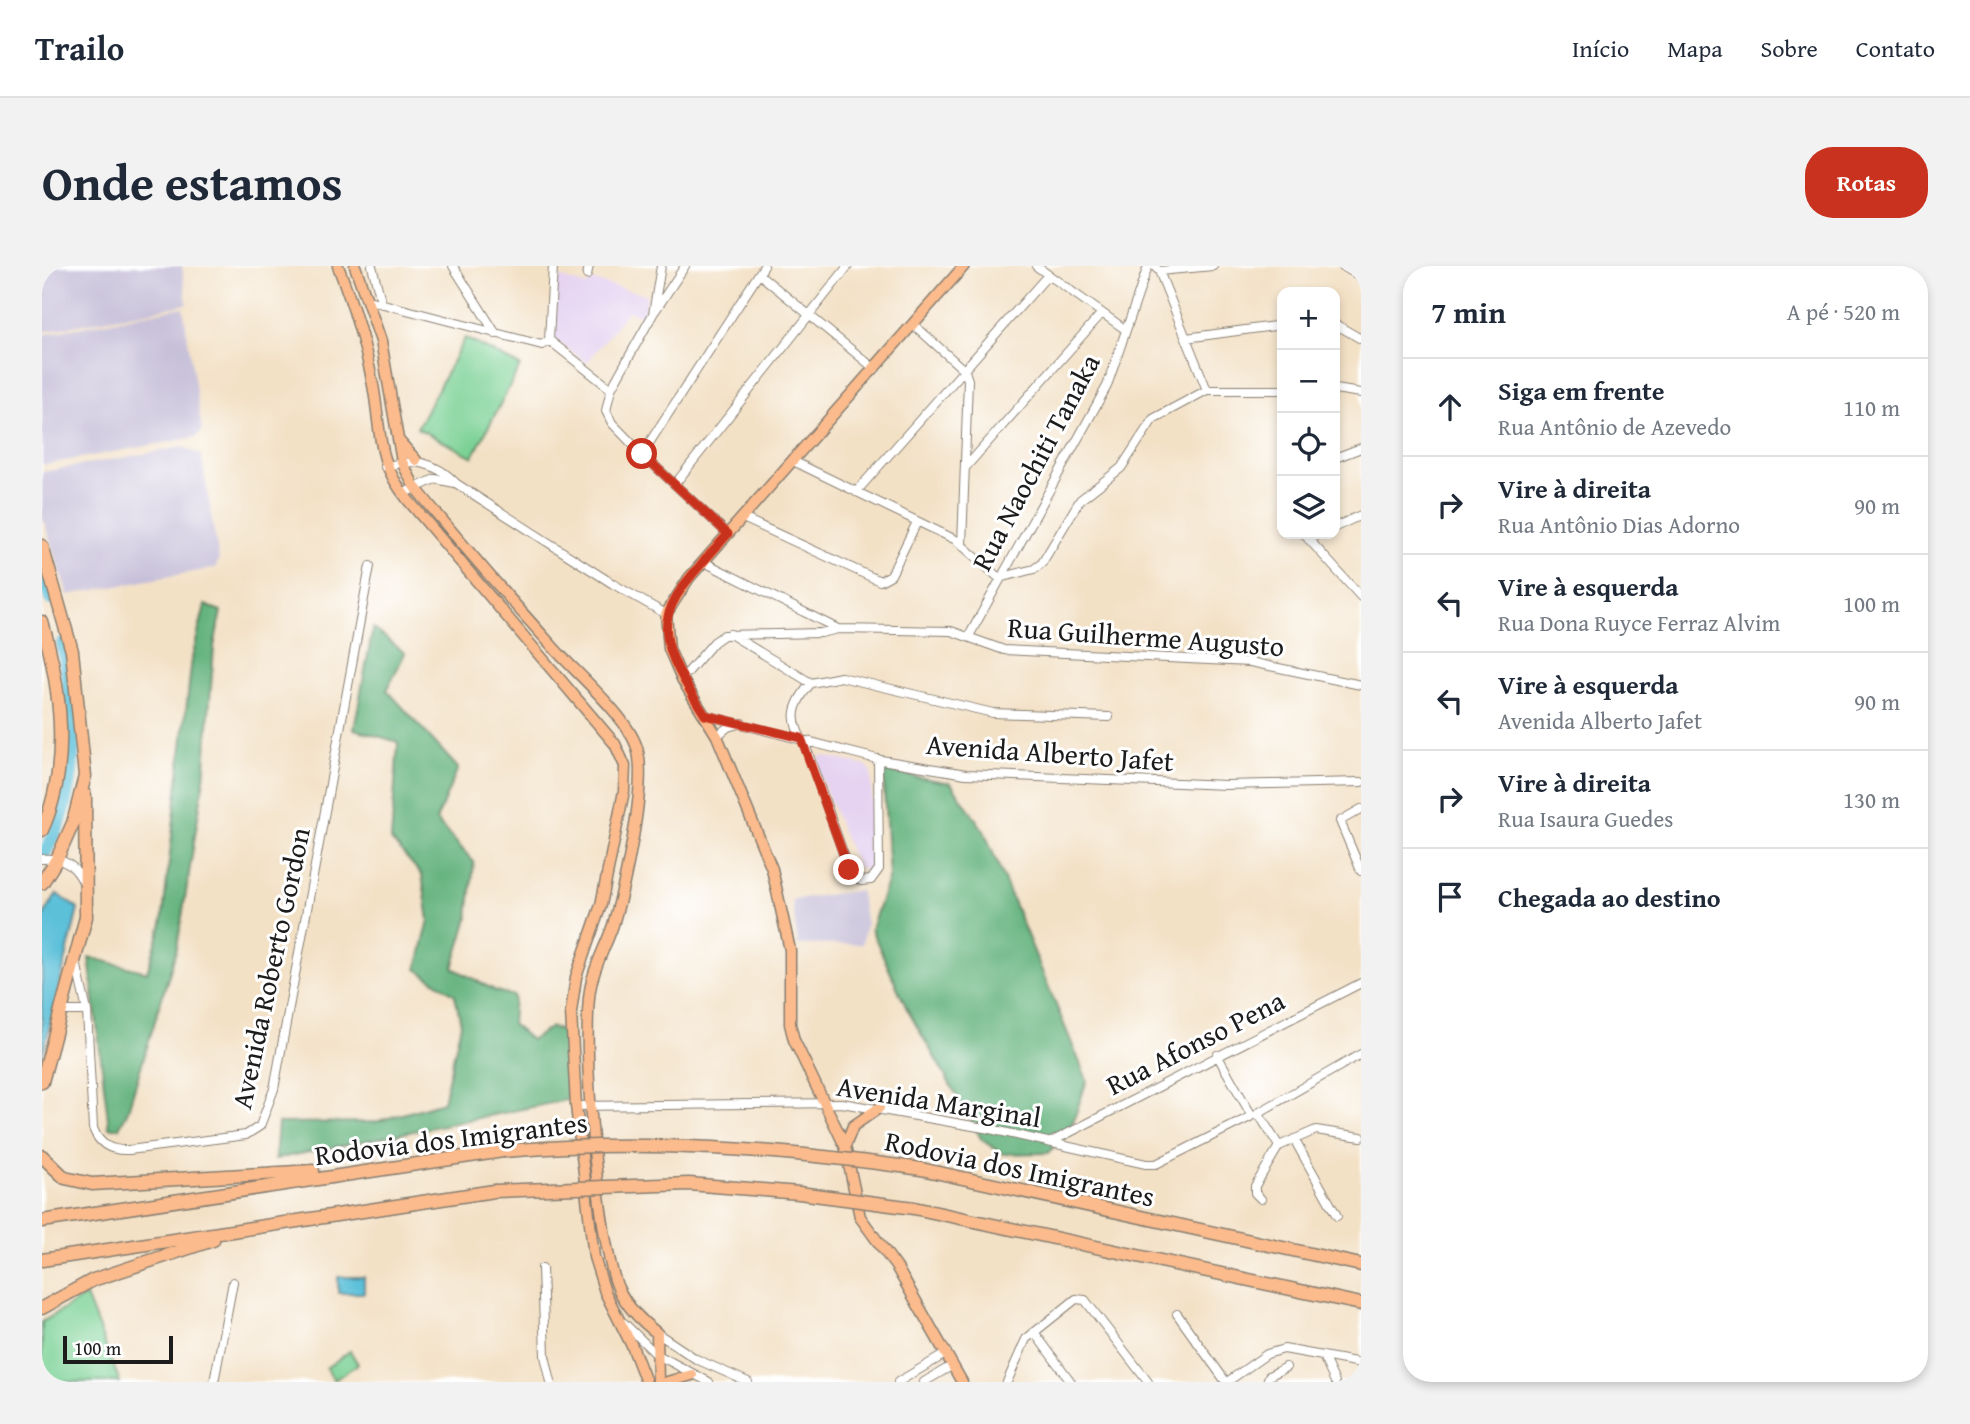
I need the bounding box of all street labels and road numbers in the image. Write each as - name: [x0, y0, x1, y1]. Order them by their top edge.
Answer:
- street label: Rua Naochiti Tanaka: [961, 346, 1110, 578]
- street label: Rua Guilherme Augusto: [1006, 606, 1286, 666]
- street label: Avenida Alberto Jafet: [925, 723, 1175, 781]
- street label: Avenida Roberto Gordon: [220, 823, 320, 1113]
- street label: Rua Afonso Pena: [1099, 979, 1292, 1105]
- street label: Avenida Marginal: [834, 1065, 1044, 1137]
- street label: Rodovia dos Imigrantes: [312, 1101, 590, 1175]
- street label: Rodovia dos Imigrantes: [882, 1119, 1158, 1217]

